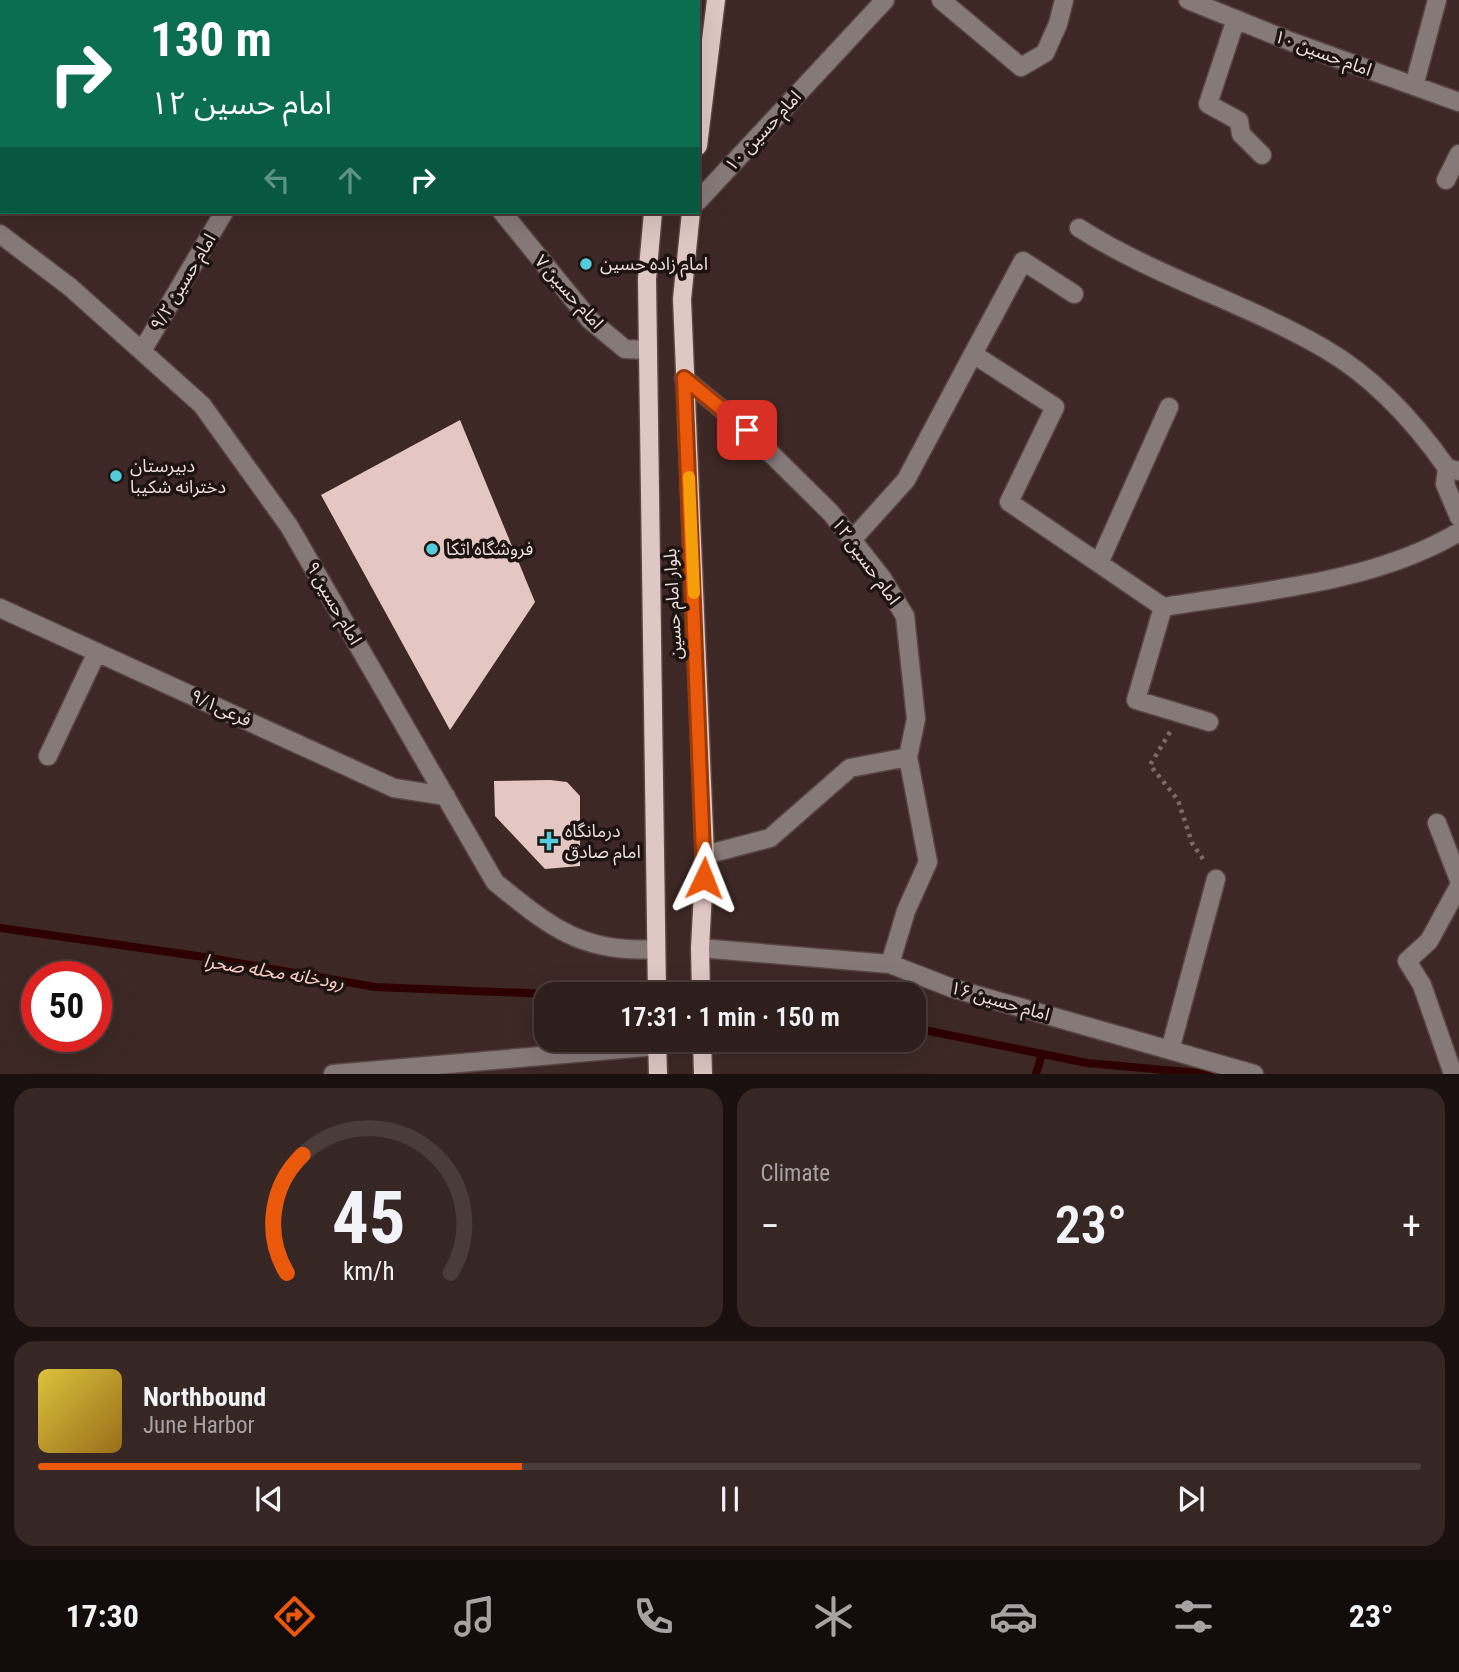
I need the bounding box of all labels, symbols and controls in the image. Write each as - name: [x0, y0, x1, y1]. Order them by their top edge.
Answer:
- text: 130 m: [150, 11, 272, 68]
- street label: امام حسین ۱۰: [1270, 25, 1375, 84]
- icon: right: [35, 28, 126, 119]
- text: امام حسین ۱۲: [150, 84, 332, 122]
- street label: امام حسین ۱۰: [720, 86, 808, 178]
- icon: left: [258, 161, 296, 199]
- icon: ahead: [331, 161, 369, 199]
- icon: right: [404, 161, 442, 199]
- street label: امام حسین ۹/۲: [146, 230, 223, 336]
- street label: امام حسین ۷: [528, 250, 608, 336]
- place label: امام زاده حسین: [600, 253, 708, 278]
- marker: امام زاده حسین: [578, 256, 594, 272]
- pin: [717, 400, 777, 460]
- icon: arrive: [728, 411, 766, 449]
- place label: دبیرستان دخترانه شکیبا: [130, 455, 226, 498]
- marker: دبیرستان دخترانه شکیبا: [108, 468, 124, 484]
- street label: امام حسین ۱۲: [825, 513, 905, 611]
- place label: فروشگاه اتکا: [446, 538, 533, 560]
- marker: فروشگاه اتکا: [424, 541, 440, 557]
- street label: بلوار امام حسین: [659, 548, 690, 660]
- street label: امام حسین ۹: [299, 558, 367, 650]
- street label: فرعی۹/۱: [187, 684, 255, 732]
- place label: درمانگاه امام صادق: [565, 820, 641, 866]
- marker: درمانگاه امام صادق: [539, 831, 559, 851]
- position arrow: [667, 841, 741, 915]
- water label: رودخانه محله صحرا: [202, 949, 346, 994]
- speed limit sign: 50: [21, 961, 112, 1052]
- street label: امام حسین ۱۶: [947, 976, 1052, 1029]
- text: 17:31 · 1 min · 150 m: [620, 1002, 840, 1032]
- text: Climate: [761, 1160, 830, 1187]
- text: 45: [331, 1176, 405, 1262]
- text: 23°: [1055, 1195, 1127, 1256]
- text: −: [761, 1204, 780, 1248]
- text: +: [1402, 1204, 1421, 1248]
- text: km/h: [343, 1257, 394, 1286]
- text: Northbound: [143, 1382, 266, 1412]
- text: June Harbor: [143, 1412, 255, 1439]
- icon: previous: [250, 1480, 288, 1518]
- icon: pause: [711, 1480, 749, 1518]
- icon: next: [1172, 1480, 1210, 1518]
- icon: directions: [270, 1592, 319, 1641]
- icon: music: [450, 1592, 499, 1641]
- icon: phone: [629, 1592, 678, 1641]
- icon: climate: [809, 1592, 858, 1641]
- icon: car: [989, 1592, 1038, 1641]
- icon: filters: [1169, 1592, 1218, 1641]
- text: 17:30: [65, 1597, 139, 1635]
- text: 23°: [1349, 1597, 1394, 1635]

